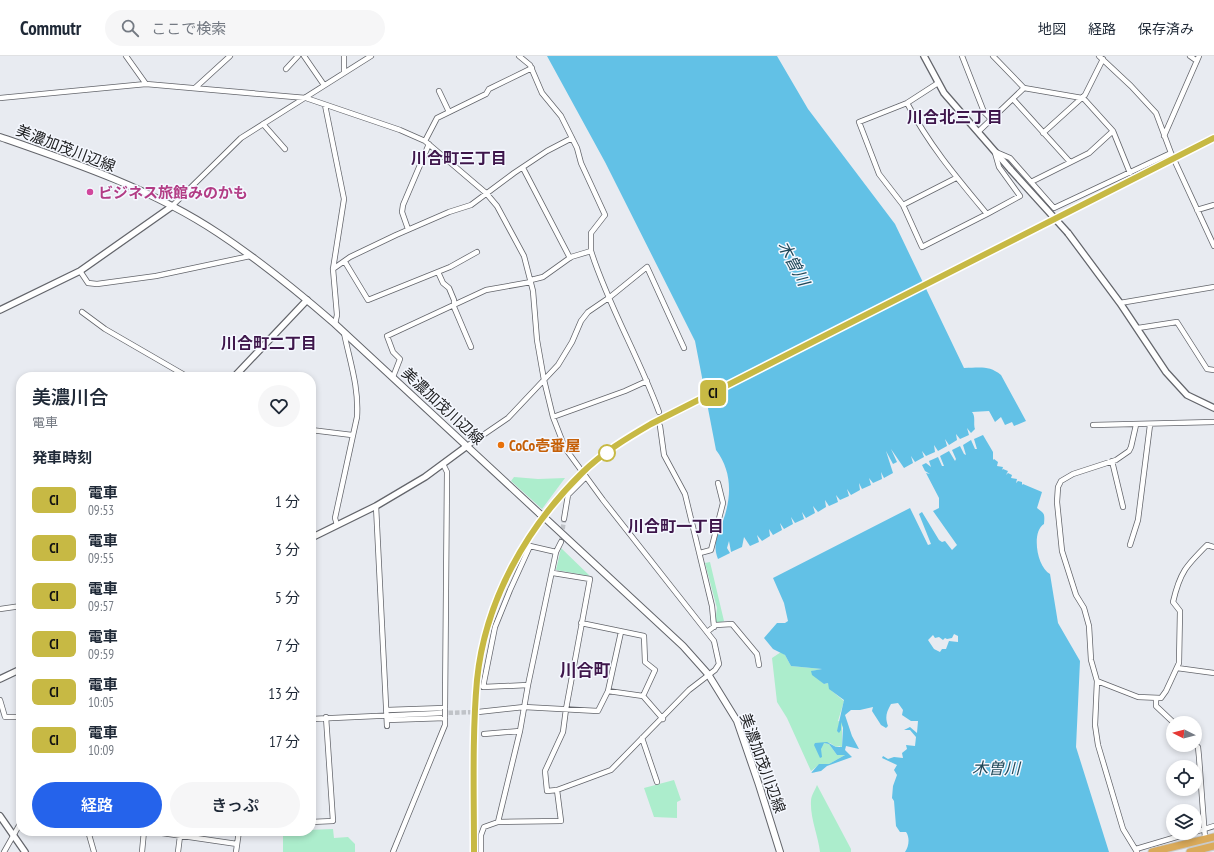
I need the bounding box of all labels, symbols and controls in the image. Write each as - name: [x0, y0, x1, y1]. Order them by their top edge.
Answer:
- search box: [105, 10, 385, 46]
- text: Commutr: [20, 16, 81, 40]
- icon: search: [119, 17, 141, 39]
- text: ここで検索: [151, 19, 226, 38]
- text: 地図: [1038, 20, 1066, 38]
- text: 経路: [1088, 20, 1116, 38]
- text: 保存済み: [1138, 20, 1194, 38]
- district label: 川合北三丁目: [907, 107, 1003, 127]
- street label: 美濃加茂川辺線: [14, 120, 118, 176]
- district label: 川合町三丁目: [411, 148, 507, 168]
- place label: ビジネス旅館みのかも: [98, 183, 248, 202]
- marker: ビジネス旅館みのかも: [85, 187, 95, 197]
- water label: 木曽川: [774, 237, 815, 291]
- district label: 川合町二丁目: [221, 333, 317, 353]
- street label: 美濃加茂川辺線: [398, 363, 488, 449]
- line badge: CI: [695, 380, 731, 406]
- text: CI: [708, 384, 718, 402]
- text: 美濃川合: [32, 385, 108, 409]
- button: heart: [258, 385, 300, 427]
- text: 電車: [32, 414, 58, 431]
- place label: CoCo壱番屋: [509, 436, 580, 455]
- marker: CoCo壱番屋: [496, 440, 506, 450]
- unlabelled marker: [598, 444, 616, 462]
- text: 発車時刻: [32, 448, 92, 467]
- text: 電車: [88, 483, 118, 502]
- text: CI: [49, 491, 59, 509]
- text: 1 分: [275, 492, 300, 511]
- text: 09:53: [88, 502, 114, 519]
- district label: 川合町一丁目: [628, 516, 724, 536]
- text: 電車: [88, 531, 118, 550]
- text: CI: [49, 539, 59, 557]
- text: 3 分: [275, 540, 300, 559]
- text: 09:55: [88, 550, 114, 567]
- text: 電車: [88, 579, 118, 598]
- text: CI: [49, 587, 59, 605]
- text: 5 分: [275, 588, 300, 607]
- text: 09:57: [88, 598, 114, 615]
- text: 電車: [88, 627, 118, 646]
- text: CI: [49, 635, 59, 653]
- text: 7 分: [276, 636, 300, 655]
- text: 09:59: [88, 646, 114, 663]
- district label: 川合町: [560, 659, 611, 681]
- text: 電車: [88, 675, 118, 694]
- text: CI: [49, 683, 59, 701]
- text: 13 分: [268, 684, 300, 703]
- text: 10:05: [88, 694, 114, 711]
- street label: 美濃加茂川辺線: [736, 710, 790, 816]
- north arrow: [1166, 716, 1202, 752]
- map controls: [1166, 716, 1202, 840]
- text: 電車: [88, 723, 118, 742]
- text: CI: [49, 731, 59, 749]
- text: 17 分: [269, 732, 300, 751]
- text: 10:09: [88, 742, 114, 759]
- water label: 木曽川: [972, 758, 1022, 778]
- button: locate: [1166, 760, 1202, 796]
- button: 経路: [32, 782, 162, 828]
- button: きっぷ: [170, 782, 300, 828]
- button: layers: [1166, 804, 1202, 840]

